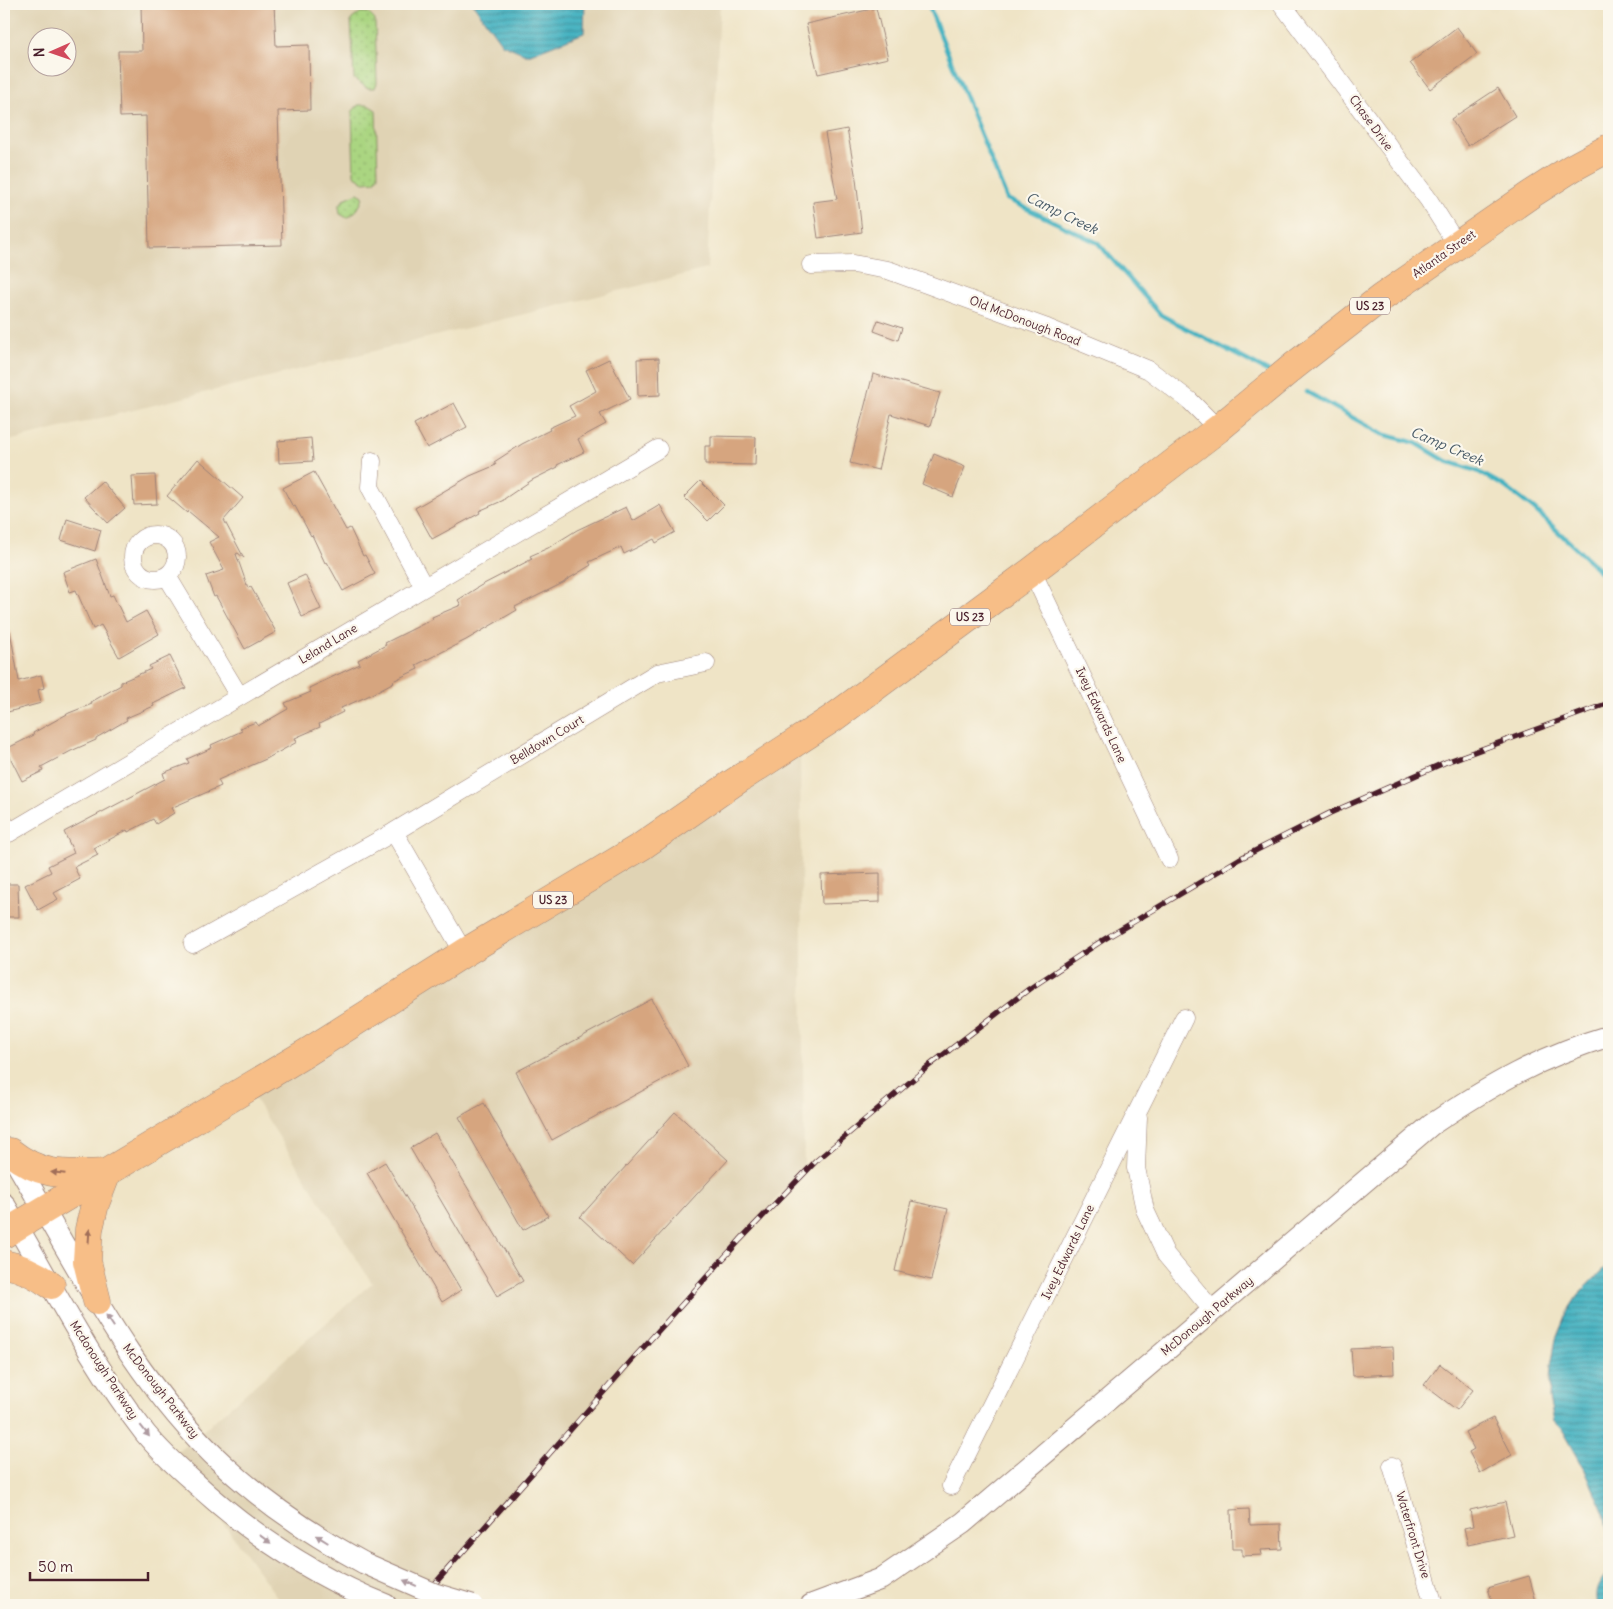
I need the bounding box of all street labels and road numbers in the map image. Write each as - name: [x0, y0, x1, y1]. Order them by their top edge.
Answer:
- street label: Chase Drive: [1346, 92, 1397, 153]
- street label: Atlanta Street: [1409, 226, 1478, 281]
- street label: Old McDonough Road: [967, 292, 1083, 349]
- road number: US 23: [1350, 298, 1390, 314]
- road number: US 23: [950, 608, 990, 626]
- street label: Leland Lane: [296, 620, 360, 667]
- street label: Ivey Edwards Lane: [1073, 665, 1130, 765]
- street label: Belldown Court: [507, 712, 586, 767]
- road number: US 23: [533, 892, 573, 908]
- street label: Ivey Edwards Lane: [1038, 1202, 1097, 1302]
- street label: McDonough Parkway: [1157, 1273, 1256, 1359]
- street label: Mcdonough Parkway: [67, 1318, 142, 1422]
- street label: McDonough Parkway: [120, 1340, 203, 1441]
- street label: Waterfront Drive: [1393, 1490, 1434, 1580]

